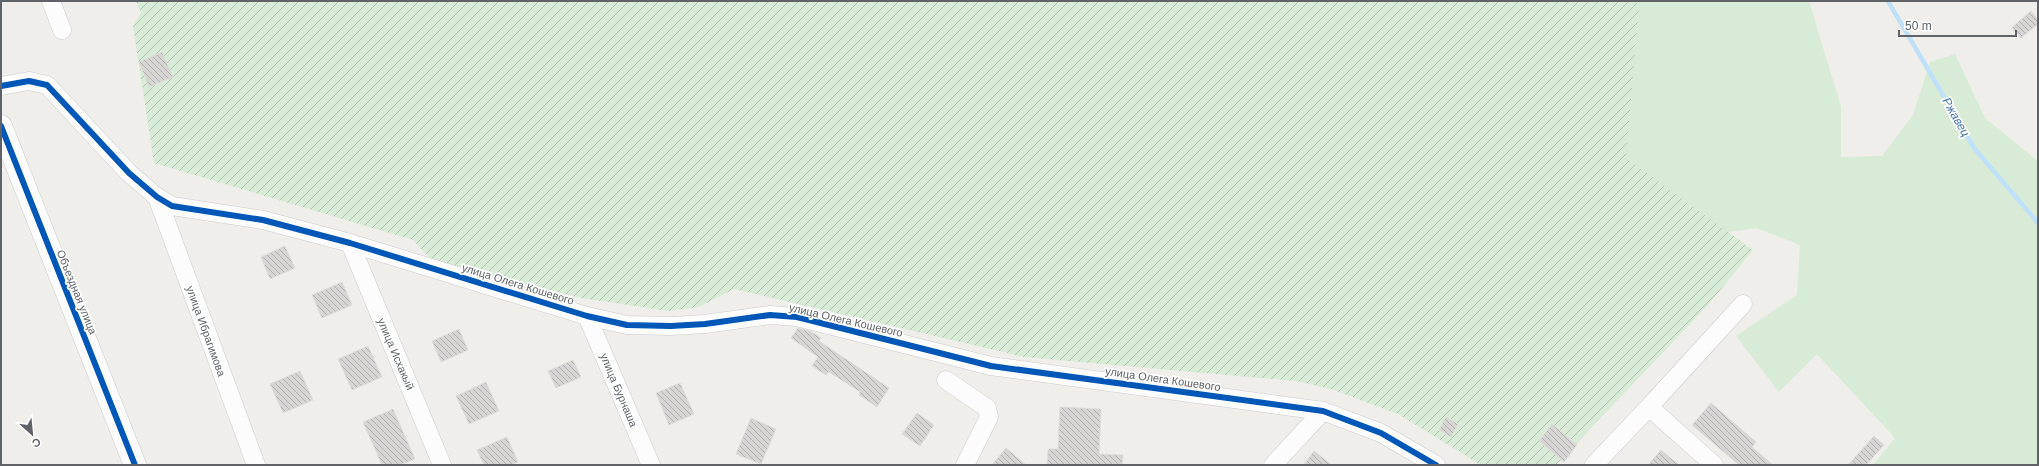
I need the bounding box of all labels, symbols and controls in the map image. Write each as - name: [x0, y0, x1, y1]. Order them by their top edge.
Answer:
- scale bar: [1899, 12, 2016, 38]
- text: 50 m: [1905, 19, 1932, 33]
- water label: Ржавец: [1939, 95, 1973, 139]
- street label: Объездная улица: [55, 248, 100, 337]
- street label: улица Олега Кошевого: [461, 261, 575, 307]
- street label: улица Ибрагимова: [184, 284, 228, 379]
- street label: улица Олега Кошевого: [788, 301, 904, 339]
- street label: улица Исхакый: [375, 316, 417, 392]
- street label: улица Бурнаша: [598, 351, 640, 429]
- street label: улица Олега Кошевого: [1105, 365, 1221, 393]
- north arrow: [12, 414, 52, 454]
- text: С: [30, 436, 43, 450]

